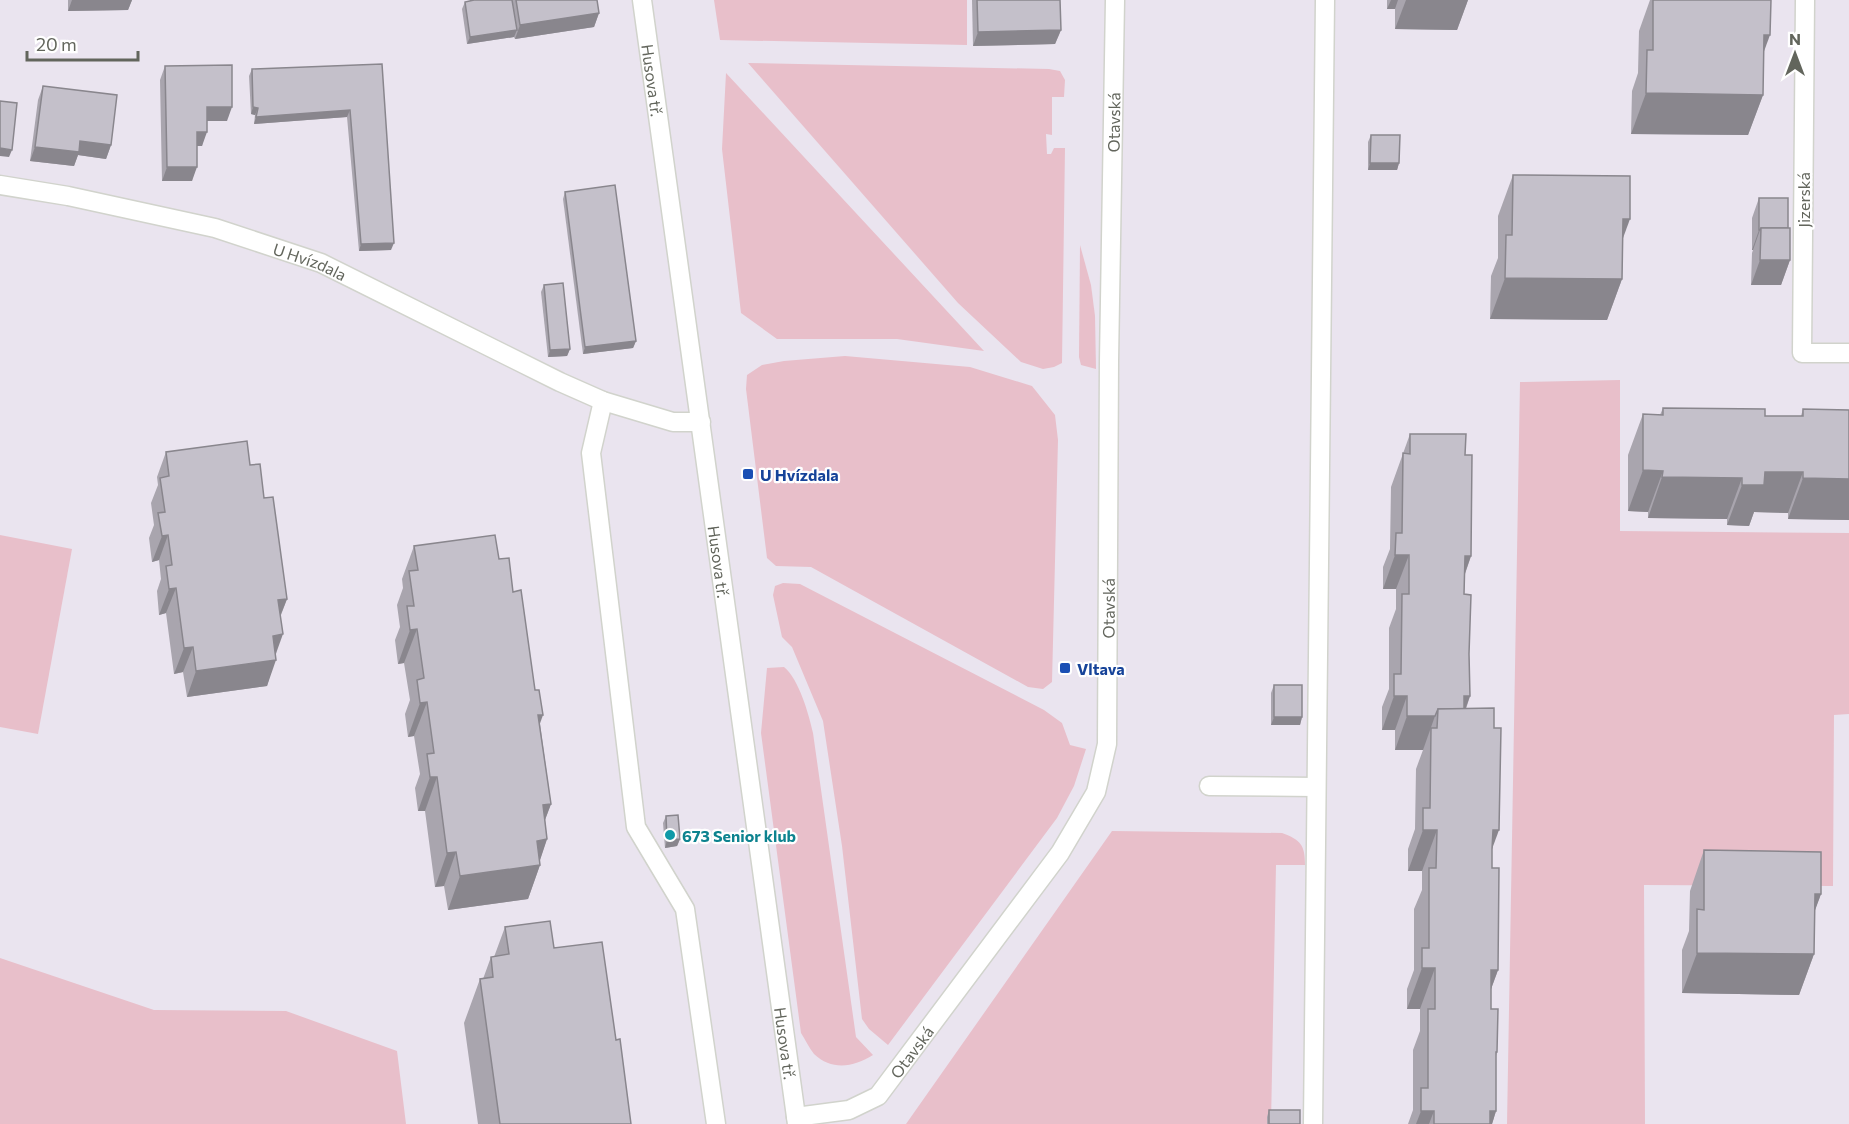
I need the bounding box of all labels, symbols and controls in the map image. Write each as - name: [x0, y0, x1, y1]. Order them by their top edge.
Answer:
- scale bar: [27, 24, 138, 62]
- north arrow: [1765, 24, 1825, 84]
- text: N: [1789, 29, 1801, 48]
- text: 20 m: [36, 33, 77, 55]
- street label: Husova tř.: [639, 43, 667, 118]
- street label: Otavská: [1103, 92, 1123, 153]
- street label: Jizerská: [1794, 172, 1813, 228]
- street label: U Hvízdala: [271, 238, 350, 284]
- place label: U Hvízdala: [760, 465, 839, 484]
- marker: U Hvízdala: [741, 467, 755, 481]
- street label: Husova tř.: [705, 524, 734, 599]
- street label: Otavská: [1098, 578, 1117, 638]
- place label: Vltava: [1077, 659, 1125, 678]
- marker: Vltava: [1058, 661, 1072, 675]
- place label: 673 Senior klub: [682, 826, 796, 845]
- marker: 673 Senior klub: [663, 828, 677, 842]
- street label: Husova tř.: [771, 1006, 800, 1081]
- street label: Otavská: [886, 1022, 937, 1082]

